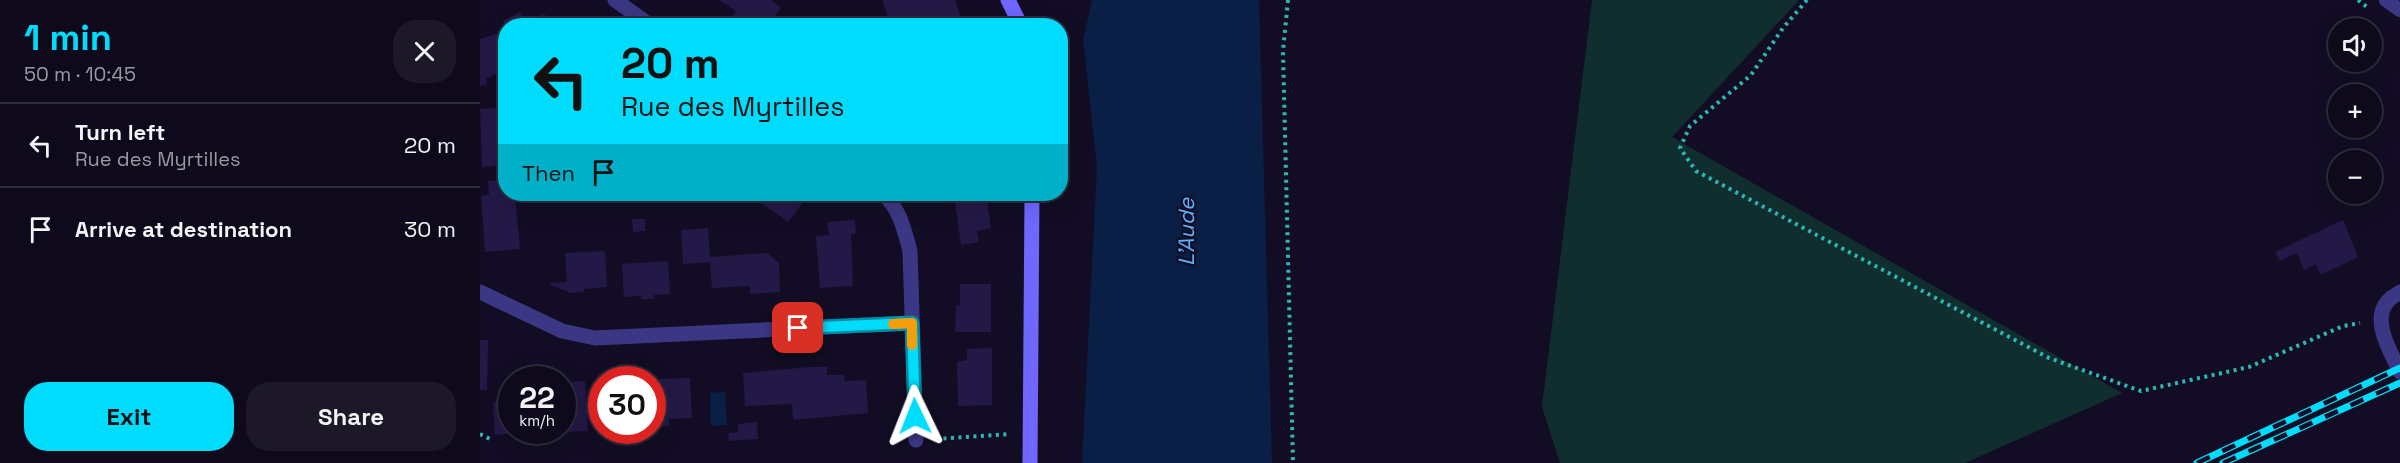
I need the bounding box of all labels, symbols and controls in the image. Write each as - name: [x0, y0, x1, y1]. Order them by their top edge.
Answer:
- text: 1 min: [24, 15, 112, 61]
- map controls: [2328, 18, 2382, 204]
- button: sound: [2328, 18, 2382, 72]
- button: close: [393, 20, 456, 83]
- text: 20 m: [621, 37, 720, 90]
- icon: left: [522, 42, 600, 120]
- text: 50 m · 10:45: [24, 61, 136, 87]
- button: +: [2328, 84, 2382, 138]
- text: Rue des Myrtilles: [621, 89, 845, 124]
- text: Turn left: [75, 118, 165, 146]
- icon: left: [24, 129, 57, 162]
- text: 20 m: [404, 131, 456, 159]
- text: Rue des Myrtilles: [75, 146, 241, 172]
- button: −: [2328, 150, 2382, 204]
- icon: arrive: [587, 156, 620, 189]
- text: Then: [522, 159, 575, 187]
- water label: L'Aude: [1172, 197, 1200, 266]
- icon: arrive: [24, 213, 57, 246]
- text: Arrive at destination: [75, 215, 292, 243]
- text: 30 m: [404, 215, 456, 243]
- pin: [772, 302, 823, 353]
- icon: arrive: [781, 311, 814, 344]
- speed limit sign: 30: [588, 366, 666, 444]
- text: 22: [519, 378, 555, 417]
- button: Exit: [24, 382, 234, 451]
- button: Share: [246, 382, 456, 451]
- position arrow: [883, 384, 947, 448]
- text: km/h: [519, 411, 555, 430]

